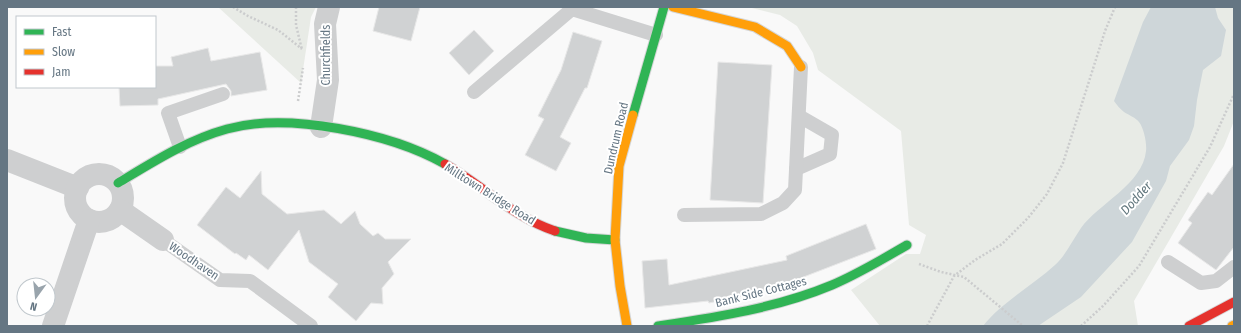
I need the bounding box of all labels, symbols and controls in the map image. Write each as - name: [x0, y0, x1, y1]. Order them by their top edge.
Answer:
- legend: [16, 16, 156, 88]
- text: Fast: [52, 25, 71, 39]
- street label: Churchfields: [319, 25, 333, 85]
- text: Slow: [52, 45, 75, 59]
- text: Jam: [52, 65, 70, 79]
- street label: Dundrum Road: [601, 101, 631, 175]
- street label: Milltown Bridge Road: [442, 160, 538, 228]
- water label: Dodder: [1117, 178, 1155, 217]
- street label: Woodhaven: [166, 239, 222, 283]
- street label: Bank Side Cottages: [714, 274, 808, 310]
- north arrow: [16, 277, 56, 317]
- text: N: [29, 299, 38, 313]

